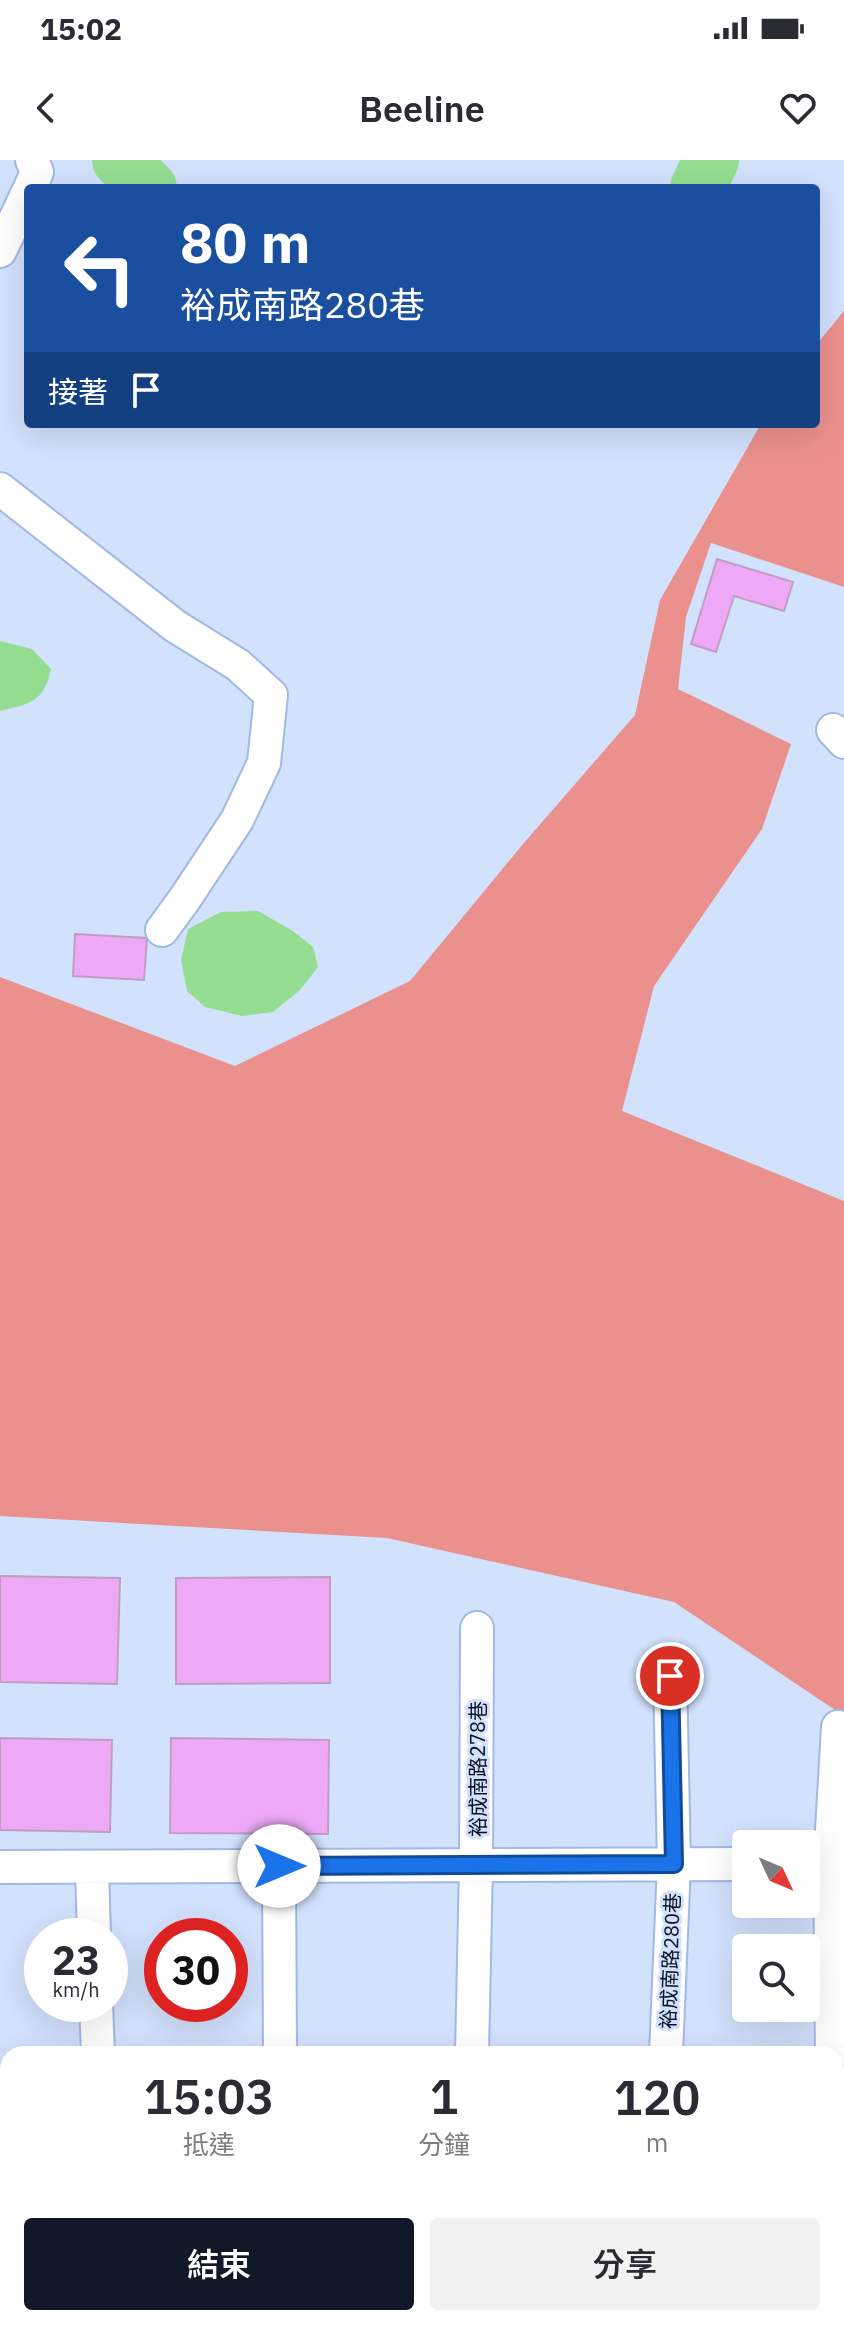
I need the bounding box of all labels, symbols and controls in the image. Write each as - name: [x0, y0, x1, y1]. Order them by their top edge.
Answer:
- text: 15:02: [40, 9, 122, 48]
- text: Beeline: [359, 85, 485, 132]
- icon: back: [24, 86, 68, 130]
- icon: heart: [776, 86, 820, 130]
- text: 80 m: [180, 206, 310, 278]
- icon: left: [48, 216, 152, 320]
- text: 裕成南路280巷: [180, 281, 425, 328]
- icon: arrive: [124, 368, 168, 412]
- text: 接著: [48, 372, 108, 411]
- pin: [636, 1642, 704, 1710]
- icon: arrive: [648, 1654, 692, 1698]
- street label: 裕成南路278巷: [464, 1701, 491, 1837]
- position arrow: [237, 1824, 321, 1908]
- north arrow: [732, 1830, 820, 1918]
- map controls: [732, 1830, 820, 2022]
- street label: 裕成南路280巷: [654, 1893, 686, 2029]
- speed limit sign: 30: [144, 1918, 248, 2022]
- text: 23: [52, 1934, 100, 1986]
- button: search: [732, 1934, 820, 2022]
- text: km/h: [52, 1976, 100, 2003]
- text: 15:03: [144, 2065, 274, 2127]
- text: 1: [430, 2065, 458, 2127]
- text: 120: [614, 2066, 700, 2128]
- text: m: [646, 2125, 668, 2159]
- text: 抵達: [183, 2127, 235, 2161]
- text: 分鐘: [418, 2127, 470, 2161]
- button: 結束: [24, 2218, 414, 2310]
- button: 分享: [430, 2218, 820, 2310]

